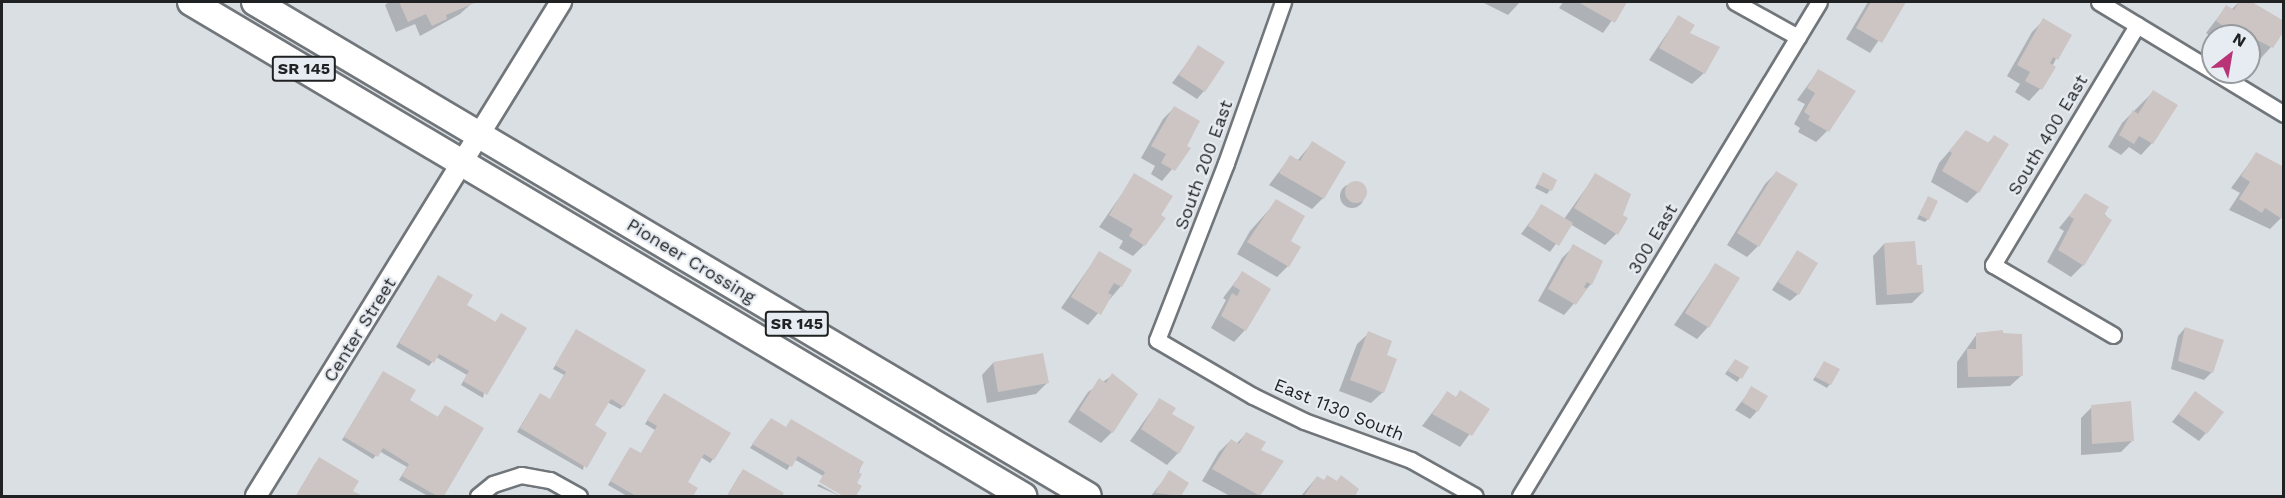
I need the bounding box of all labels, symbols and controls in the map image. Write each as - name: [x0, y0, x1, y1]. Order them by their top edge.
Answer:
- north arrow: [2201, 24, 2261, 84]
- text: N: [2230, 29, 2249, 51]
- road number: SR 145: [271, 56, 337, 82]
- street label: South 400 East: [2004, 71, 2092, 199]
- street label: South 200 East: [1171, 97, 1237, 233]
- street label: 300 East: [1624, 200, 1682, 278]
- street label: Pioneer Crossing: [623, 214, 759, 308]
- street label: Center Street: [319, 274, 401, 386]
- road number: SR 145: [764, 311, 830, 337]
- street label: East 1130 South: [1271, 374, 1407, 446]

